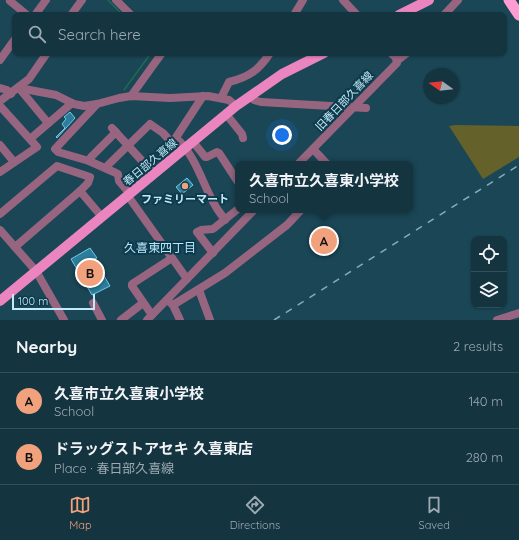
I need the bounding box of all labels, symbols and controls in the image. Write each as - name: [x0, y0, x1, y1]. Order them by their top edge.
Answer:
- search box: [12, 12, 507, 56]
- icon: search: [26, 23, 48, 45]
- text: Search here: [58, 25, 141, 44]
- street label: 旧春日部久喜線: [312, 68, 376, 134]
- north arrow: [423, 68, 459, 104]
- your location: [272, 125, 292, 145]
- street label: 春日部久喜線: [120, 135, 180, 189]
- popup: [235, 161, 413, 213]
- text: 久喜市立久喜東小学校: [249, 171, 399, 190]
- marker: ファミリーマート: [180, 181, 190, 191]
- text: School: [249, 190, 289, 206]
- place label: ファミリーマート: [141, 192, 229, 206]
- pin: A: [311, 226, 337, 256]
- map controls: [471, 236, 507, 308]
- button: locate: [471, 236, 507, 272]
- district label: 久喜東四丁目: [124, 240, 196, 255]
- pin: B: [77, 258, 103, 288]
- button: layers: [471, 272, 507, 308]
- scale bar: [12, 292, 95, 311]
- text: 100 m: [18, 294, 48, 308]
- text: Nearby: [16, 336, 77, 357]
- text: 2 results: [453, 338, 503, 354]
- text: 久喜市立久喜東小学校: [54, 384, 204, 403]
- text: A: [25, 393, 33, 409]
- text: 140 m: [468, 393, 503, 409]
- text: School: [54, 403, 94, 419]
- text: ドラッグストアセキ 久喜東店: [54, 439, 253, 458]
- text: B: [25, 449, 33, 465]
- text: 280 m: [466, 449, 503, 465]
- text: Place · 春日部久喜線: [54, 460, 174, 476]
- tab: Map: [69, 494, 92, 532]
- tab: Directions: [230, 494, 280, 532]
- tab: Saved: [418, 494, 450, 532]

